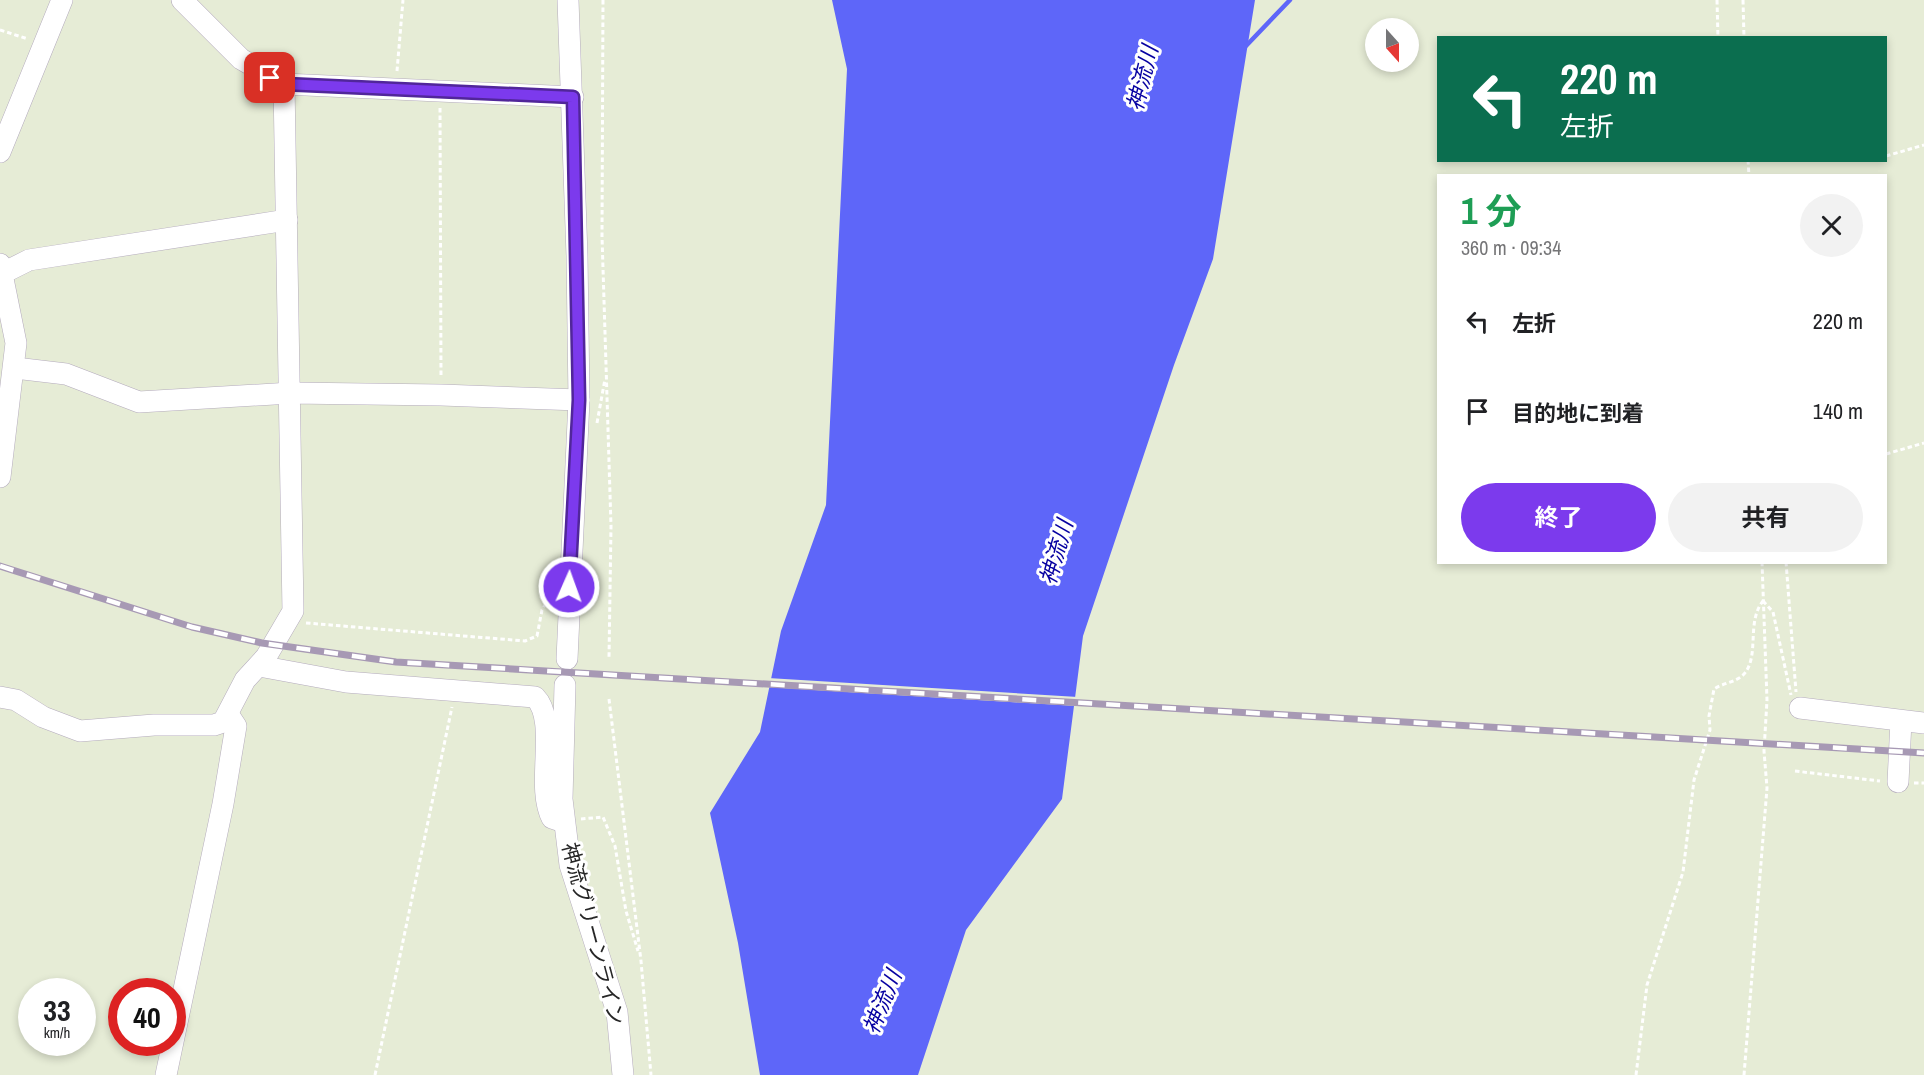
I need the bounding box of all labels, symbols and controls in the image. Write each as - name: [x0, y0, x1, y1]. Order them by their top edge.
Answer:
- north arrow: [1365, 18, 1419, 72]
- map controls: [1365, 18, 1419, 72]
- water label: 神流川: [1119, 40, 1165, 114]
- text: 220 m: [1560, 51, 1658, 107]
- pin: [244, 52, 295, 103]
- icon: left: [1461, 60, 1539, 138]
- icon: arrive: [253, 61, 286, 94]
- text: 左折: [1560, 108, 1614, 144]
- text: 1 分: [1461, 187, 1522, 235]
- button: close: [1800, 194, 1863, 257]
- text: 360 m · 09:34: [1461, 234, 1561, 261]
- icon: left: [1461, 305, 1494, 338]
- text: 220 m: [1813, 306, 1863, 336]
- text: 左折: [1512, 308, 1556, 338]
- icon: arrive: [1461, 395, 1494, 428]
- text: 140 m: [1813, 396, 1863, 426]
- text: 目的地に到着: [1512, 398, 1644, 428]
- button: 終了: [1461, 483, 1656, 552]
- button: 共有: [1668, 483, 1863, 552]
- water label: 神流川: [1032, 514, 1080, 588]
- position arrow: [537, 555, 601, 619]
- street label: 神流グリーンライン: [555, 839, 632, 1028]
- water label: 神流川: [856, 964, 909, 1038]
- speed limit sign: 40: [108, 978, 186, 1056]
- text: 33: [43, 990, 71, 1030]
- text: km/h: [44, 1022, 70, 1043]

